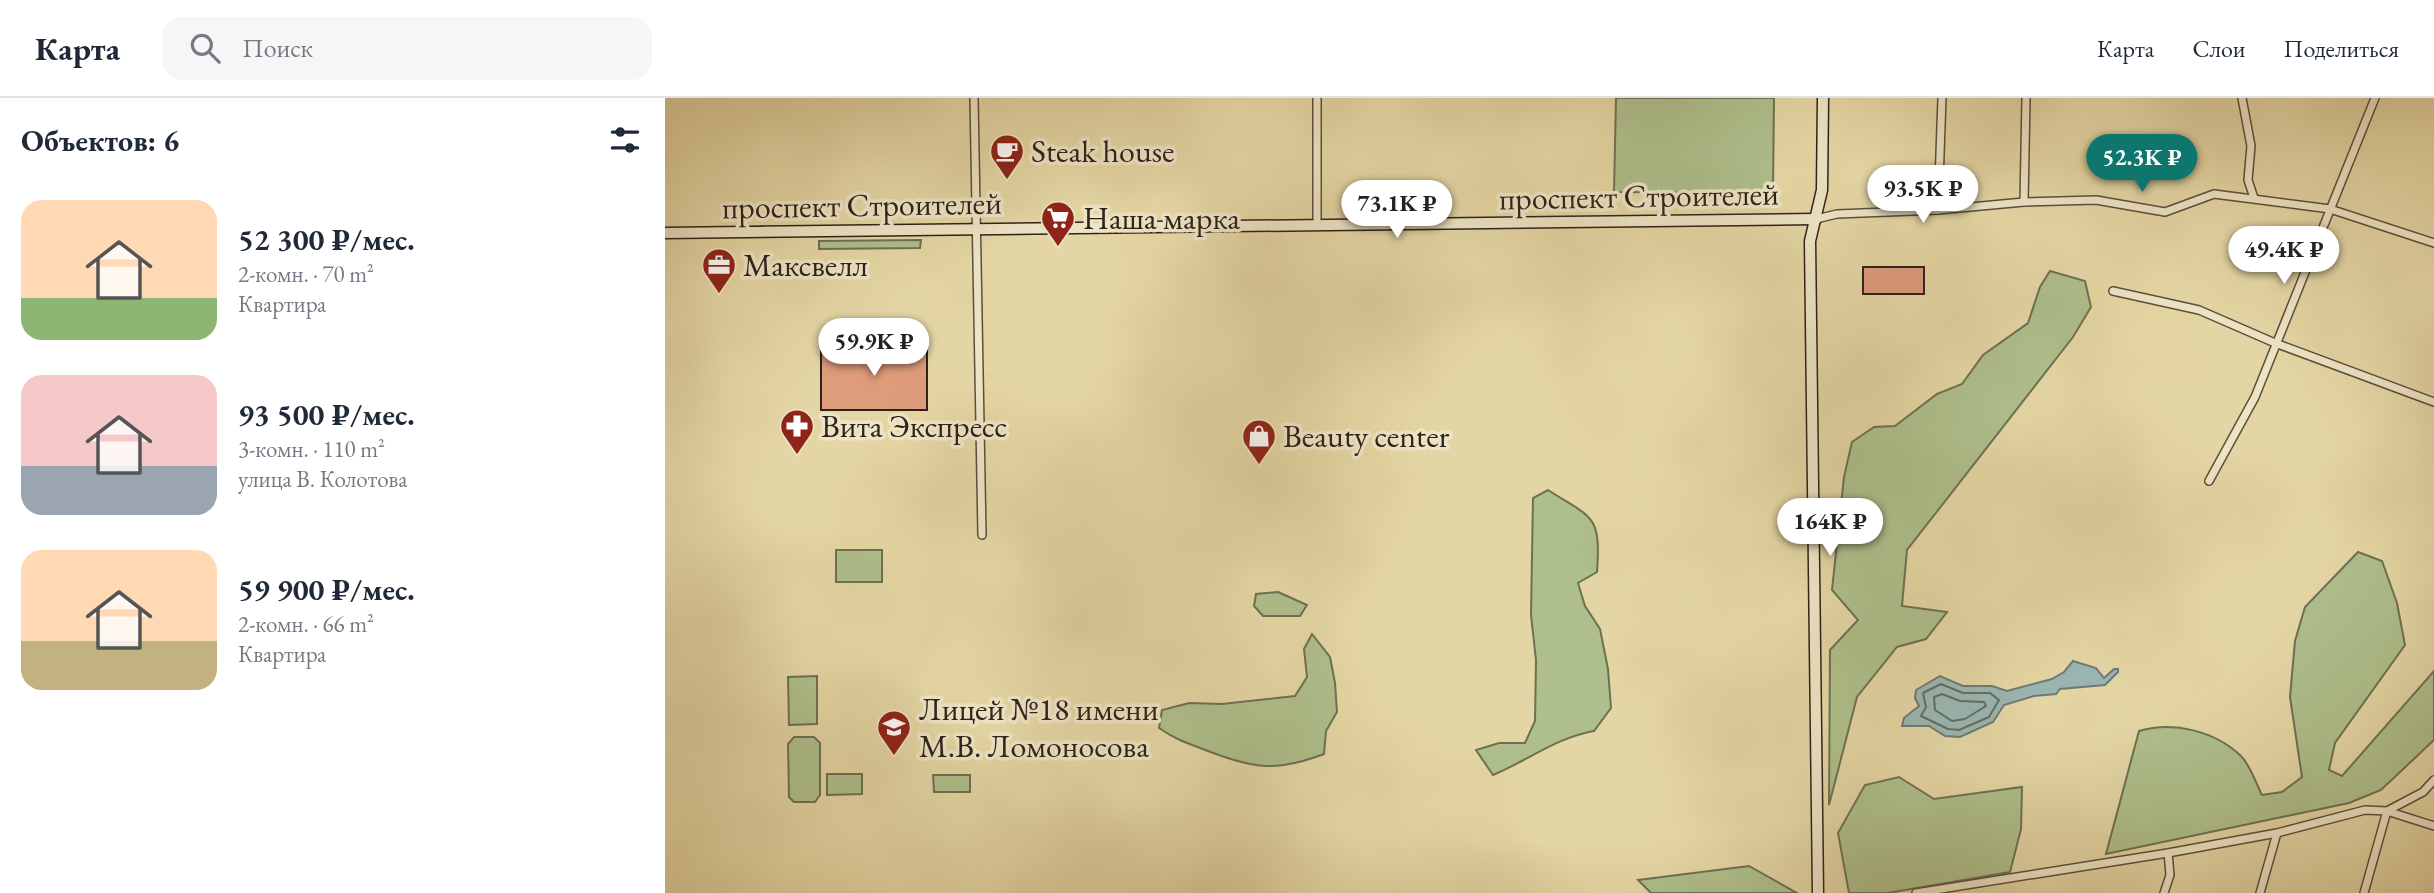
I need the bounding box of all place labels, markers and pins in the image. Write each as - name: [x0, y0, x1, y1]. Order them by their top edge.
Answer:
- place label: Steak house: [1031, 130, 1175, 172]
- cafe icon: Steak house: [988, 132, 1026, 181]
- pin: 52.3K ₽: [2077, 134, 2207, 194]
- pin: 93.5K ₽: [1858, 166, 1988, 225]
- pin: 73.1K ₽: [1332, 180, 1462, 240]
- place label: Наша марка: [1083, 197, 1240, 239]
- supermarket icon: Наша марка: [1039, 199, 1077, 248]
- pin: 49.4K ₽: [2219, 226, 2349, 286]
- place label: Максвелл: [743, 244, 868, 286]
- office icon: Максвелл: [700, 246, 738, 295]
- pin: 59.9K ₽: [809, 318, 939, 378]
- place label: Вита Экспресс: [821, 405, 1007, 447]
- pharmacy icon: Вита Экспресс: [778, 407, 816, 456]
- place label: Beauty center: [1283, 415, 1450, 457]
- shop icon: Beauty center: [1240, 417, 1278, 466]
- pin: 164K ₽: [1773, 498, 1887, 558]
- place label: Лицей №18 имени М.В. Ломоносова: [919, 688, 1159, 767]
- school or university icon: Лицей №18 имени М.В. Ломоносова: [875, 708, 913, 757]

